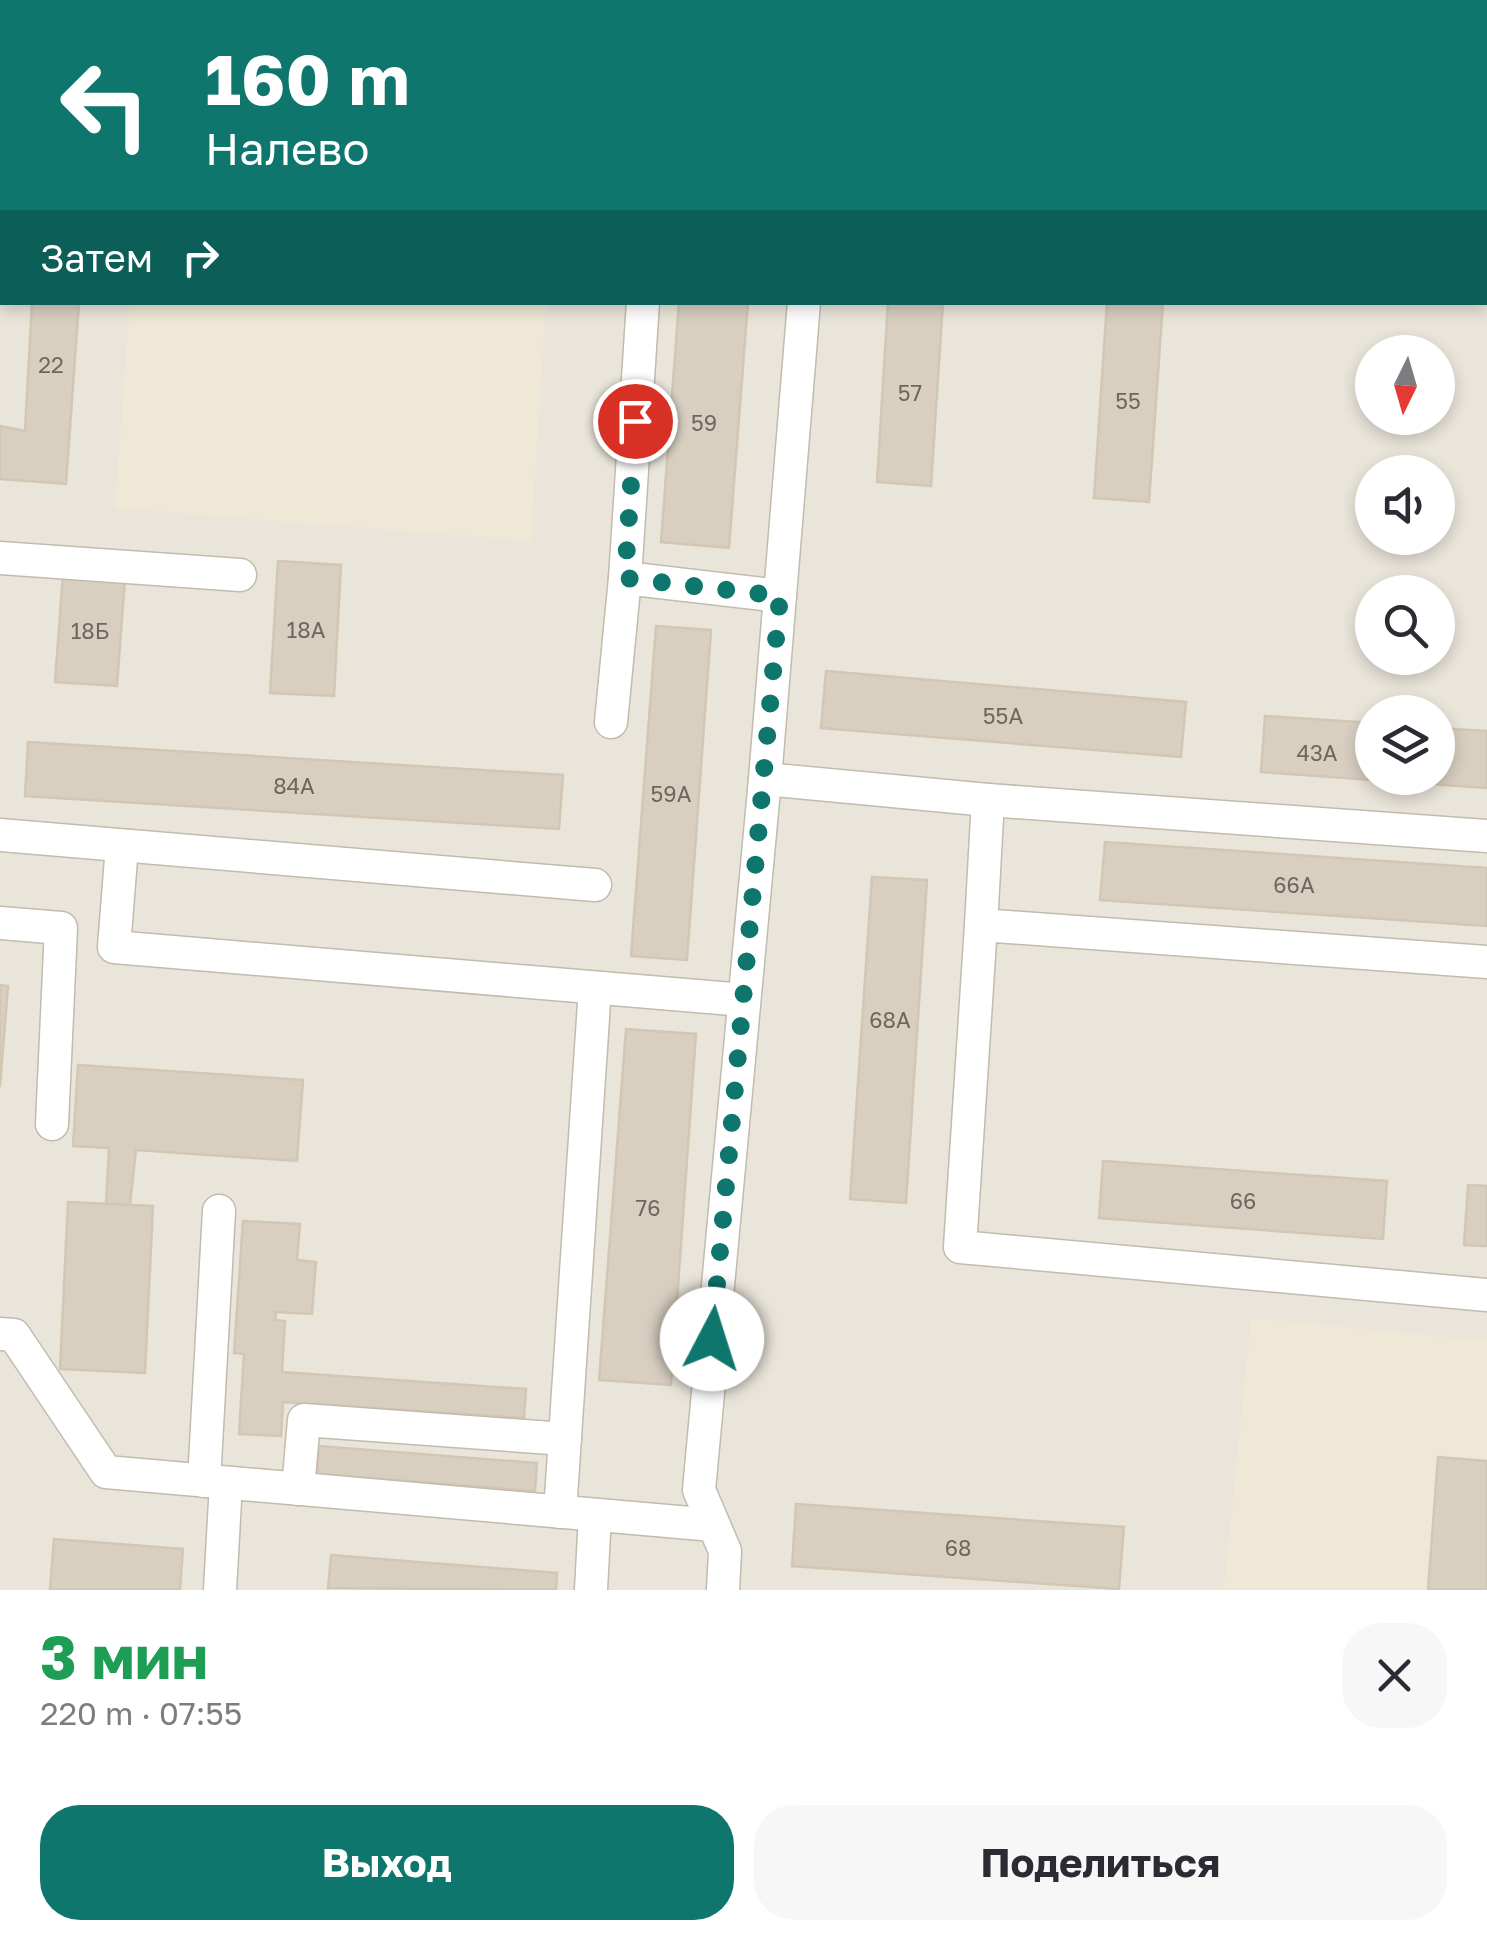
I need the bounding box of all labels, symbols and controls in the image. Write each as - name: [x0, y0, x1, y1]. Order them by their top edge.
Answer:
- text: 160 m: [205, 36, 410, 120]
- icon: left: [40, 40, 170, 170]
- text: Налево: [205, 121, 369, 175]
- icon: right: [173, 230, 228, 285]
- text: Затем: [40, 235, 153, 280]
- north arrow: [1355, 335, 1455, 435]
- map controls: [1355, 335, 1455, 795]
- house number: 22: [38, 351, 64, 378]
- pin: [593, 379, 678, 464]
- house number: 57: [898, 379, 922, 406]
- house number: 55: [1115, 387, 1141, 414]
- icon: arrive: [608, 394, 663, 449]
- house number: 59: [691, 409, 717, 436]
- button: sound: [1355, 455, 1455, 555]
- button: search: [1355, 575, 1455, 675]
- house number: 18А: [287, 616, 326, 643]
- house number: 18Б: [71, 617, 109, 644]
- button: layers: [1355, 695, 1455, 795]
- house number: 55А: [983, 702, 1023, 729]
- house number: 43А: [1296, 739, 1338, 766]
- house number: 84А: [273, 772, 315, 799]
- house number: 59А: [651, 780, 692, 807]
- house number: 66А: [1273, 871, 1315, 898]
- house number: 68А: [869, 1006, 911, 1033]
- house number: 66: [1230, 1187, 1256, 1214]
- house number: 76: [636, 1194, 660, 1221]
- position arrow: [660, 1287, 764, 1391]
- house number: 68: [945, 1534, 971, 1561]
- text: 3 мин: [40, 1620, 208, 1692]
- button: close: [1342, 1623, 1447, 1728]
- text: 220 m · 07:55: [40, 1694, 242, 1732]
- button: Выход: [40, 1805, 734, 1920]
- button: Поделиться: [754, 1805, 1447, 1920]

